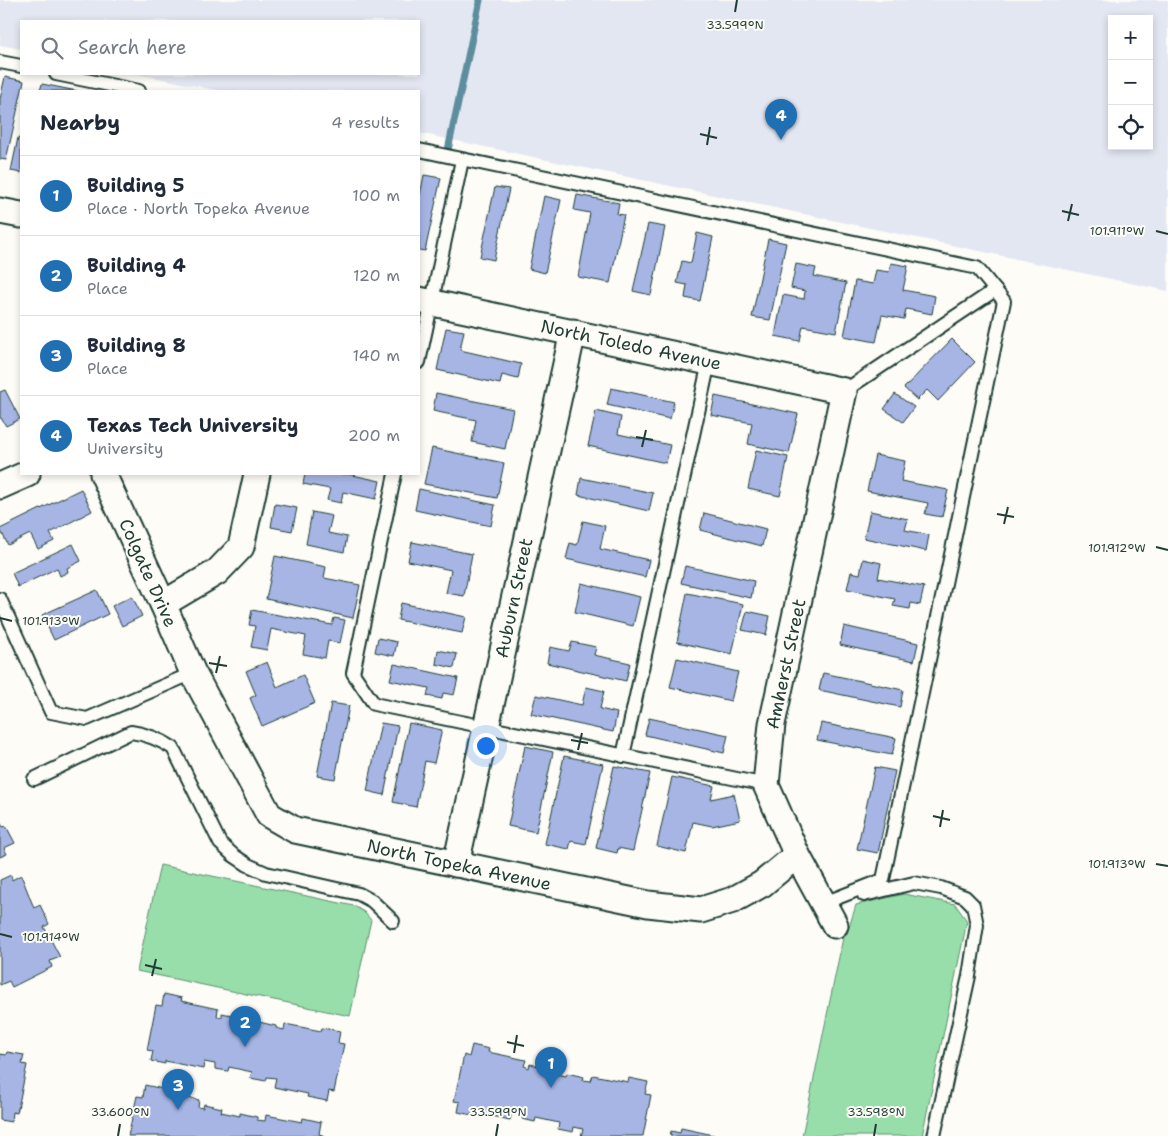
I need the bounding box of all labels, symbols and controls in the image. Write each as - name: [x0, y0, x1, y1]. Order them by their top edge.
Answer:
- map controls: [1108, 15, 1153, 150]
- button: +: [1108, 15, 1153, 60]
- text: 33.599°N: [706, 17, 764, 33]
- search box: [20, 20, 420, 75]
- icon: search: [38, 34, 66, 62]
- text: Search here: [78, 35, 187, 60]
- button: −: [1108, 60, 1153, 105]
- pin: 4: [765, 99, 797, 140]
- button: locate: [1108, 105, 1153, 150]
- text: Nearby: [40, 109, 120, 137]
- text: 4 results: [331, 112, 400, 133]
- text: Building 5: [87, 173, 184, 198]
- text: 1: [52, 185, 60, 206]
- text: 100 m: [352, 185, 400, 206]
- text: Place · North Topeka Avenue: [87, 198, 310, 219]
- text: 101.911°W: [1090, 223, 1144, 239]
- text: Building 4: [87, 253, 186, 278]
- text: 2: [50, 265, 62, 286]
- text: 120 m: [353, 265, 400, 286]
- text: Place: [87, 278, 128, 299]
- street label: North Toledo Avenue: [539, 314, 723, 376]
- text: Building 8: [87, 333, 186, 358]
- text: 3: [50, 345, 62, 366]
- text: 140 m: [353, 345, 400, 366]
- text: Place: [87, 358, 128, 379]
- text: Texas Tech University: [87, 413, 298, 438]
- text: 4: [50, 425, 62, 446]
- text: 200 m: [348, 425, 400, 446]
- text: University: [87, 438, 163, 459]
- street label: Colgate Drive: [113, 515, 183, 631]
- street label: Auburn Street: [490, 536, 538, 660]
- text: 101.912°W: [1088, 540, 1146, 556]
- street label: Amherst Street: [760, 597, 812, 731]
- text: 101.913°W: [22, 613, 80, 629]
- your location: [473, 733, 499, 759]
- street label: North Topeka Avenue: [365, 834, 553, 896]
- text: 101.913°W: [1088, 856, 1146, 872]
- text: 101.914°W: [22, 929, 80, 945]
- pin: 2: [229, 1006, 261, 1047]
- pin: 1: [535, 1047, 567, 1088]
- pin: 3: [162, 1069, 194, 1110]
- text: 33.600°N: [91, 1104, 149, 1120]
- text: 33.599°N: [469, 1104, 527, 1120]
- text: 33.598°N: [847, 1104, 905, 1120]

